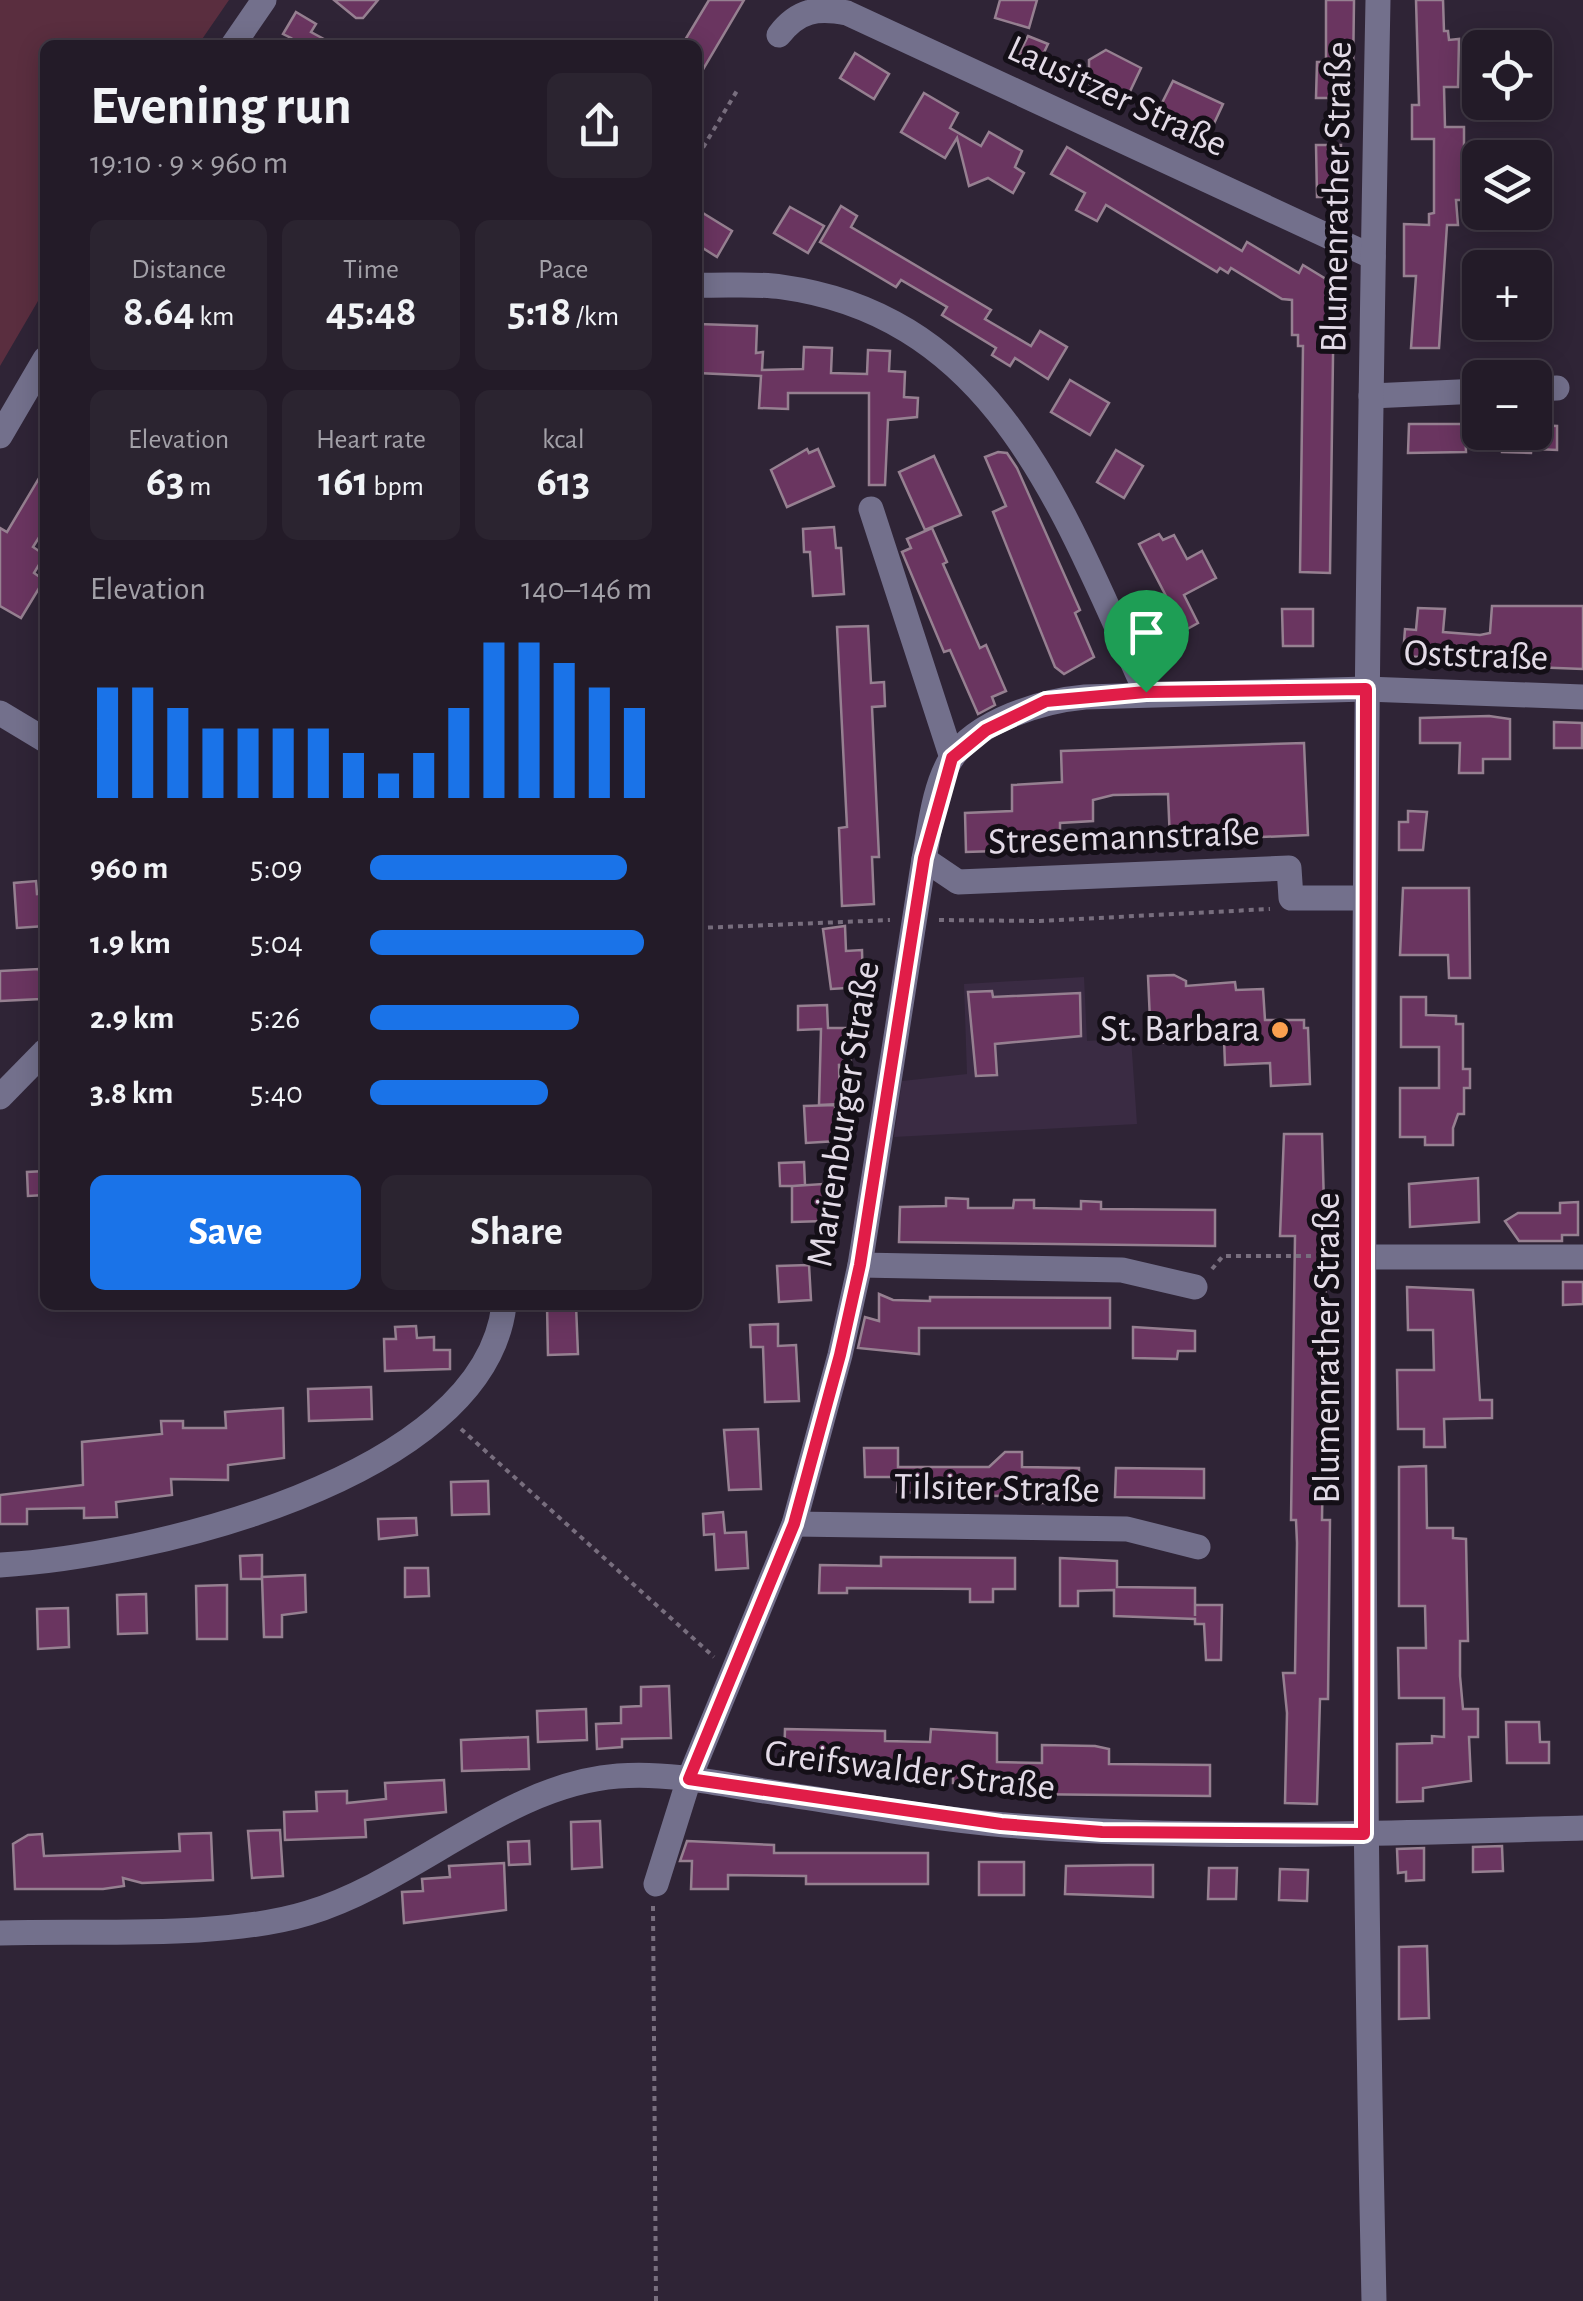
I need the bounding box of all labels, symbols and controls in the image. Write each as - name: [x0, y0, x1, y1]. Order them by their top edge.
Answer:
- street label: Lausitzer Straße: [1001, 30, 1233, 164]
- map controls: [1462, 30, 1552, 450]
- button: locate: [1462, 30, 1552, 120]
- street label: Blumenrather Straße: [1315, 41, 1359, 353]
- button: share: [547, 73, 652, 178]
- text: Evening run: [90, 79, 352, 134]
- button: layers: [1462, 140, 1552, 230]
- text: 19:10 · 9 × 960 m: [90, 147, 288, 179]
- button: +: [1462, 250, 1552, 340]
- text: Distance: [131, 256, 226, 284]
- text: Time: [343, 256, 399, 284]
- text: Pace: [538, 256, 589, 284]
- text: 8.64: [123, 291, 195, 333]
- text: 45:48: [326, 291, 416, 333]
- text: 5:18: [508, 291, 571, 333]
- text: km: [195, 303, 234, 331]
- text: /km: [571, 303, 619, 331]
- button: −: [1462, 360, 1552, 450]
- text: Elevation: [128, 426, 229, 454]
- text: Heart rate: [316, 426, 426, 454]
- text: kcal: [542, 426, 585, 454]
- text: 63: [146, 461, 184, 503]
- text: 161: [318, 461, 369, 503]
- text: 613: [537, 461, 590, 503]
- text: m: [184, 473, 211, 501]
- text: bpm: [369, 473, 424, 501]
- text: Elevation: [90, 573, 206, 605]
- text: 140–146 m: [521, 573, 652, 605]
- pin: [1104, 590, 1189, 693]
- icon: arrive: [1119, 605, 1174, 660]
- street label: Oststraße: [1403, 634, 1549, 678]
- street label: Stresemannstraße: [987, 814, 1261, 862]
- text: 960 m: [90, 852, 168, 884]
- text: 5:09: [250, 852, 303, 884]
- text: 1.9 km: [90, 927, 171, 959]
- text: 5:04: [250, 927, 303, 959]
- street label: Marienburger Straße: [801, 959, 887, 1269]
- text: 2.9 km: [90, 1002, 174, 1034]
- text: 5:26: [250, 1002, 300, 1034]
- place label: St. Barbara: [1100, 1011, 1260, 1049]
- marker: St. Barbara: [1269, 1019, 1291, 1041]
- text: 3.8 km: [90, 1077, 173, 1109]
- text: 5:40: [250, 1077, 303, 1109]
- button: Save: [90, 1175, 361, 1290]
- button: Share: [381, 1175, 652, 1290]
- street label: Blumenrather Straße: [1309, 1192, 1347, 1504]
- street label: Tilsiter Straße: [894, 1468, 1100, 1510]
- street label: Greifswalder Straße: [763, 1734, 1057, 1808]

